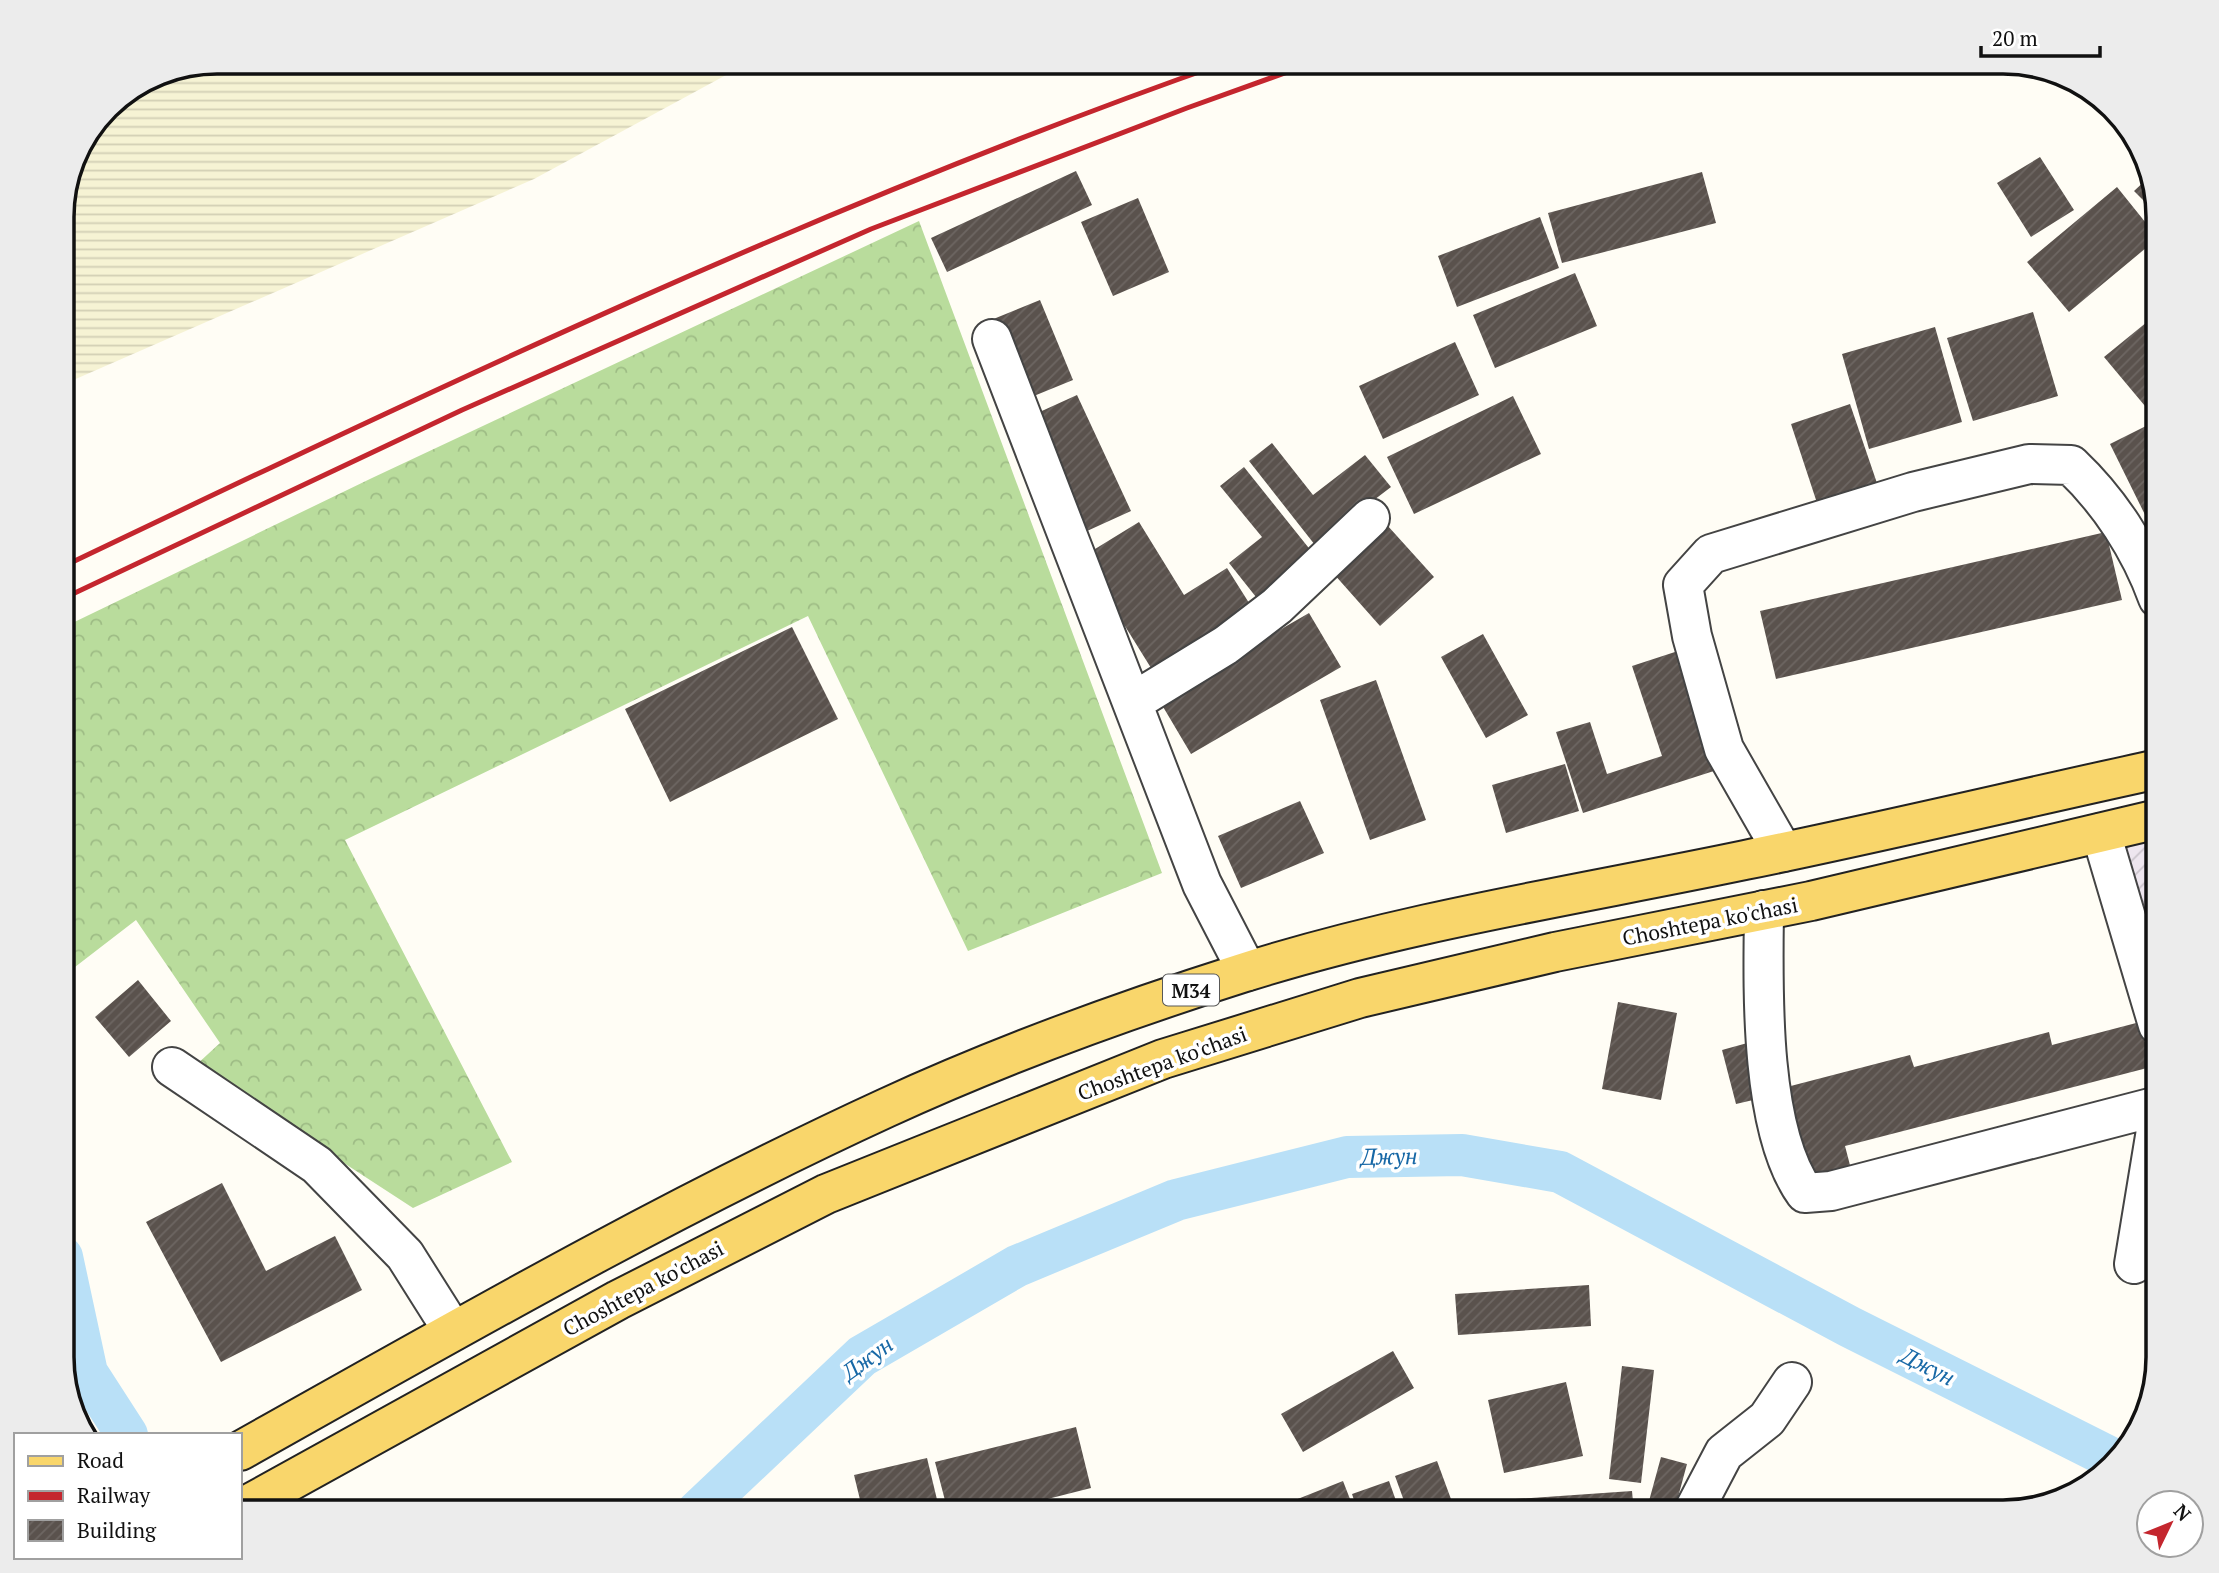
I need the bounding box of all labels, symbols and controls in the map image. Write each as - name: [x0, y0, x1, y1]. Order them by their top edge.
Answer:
- scale bar: [1981, 14, 2100, 58]
- text: 20 m: [1992, 24, 2038, 52]
- street label: Choshtepa ko'chasi: [1620, 890, 1800, 952]
- road number: M34: [1163, 974, 1219, 1006]
- street label: Choshtepa ko'chasi: [1074, 1019, 1250, 1107]
- water label: Джун: [1358, 1140, 1418, 1172]
- street label: Choshtepa ko'chasi: [558, 1234, 728, 1342]
- water label: Джун: [833, 1329, 899, 1388]
- water label: Джун: [1894, 1338, 1960, 1393]
- legend: [14, 1433, 242, 1559]
- text: Road: [77, 1446, 124, 1474]
- text: Railway: [77, 1481, 151, 1509]
- north arrow: [2135, 1489, 2205, 1559]
- text: N: [2169, 1498, 2197, 1526]
- text: Building: [77, 1516, 157, 1544]

